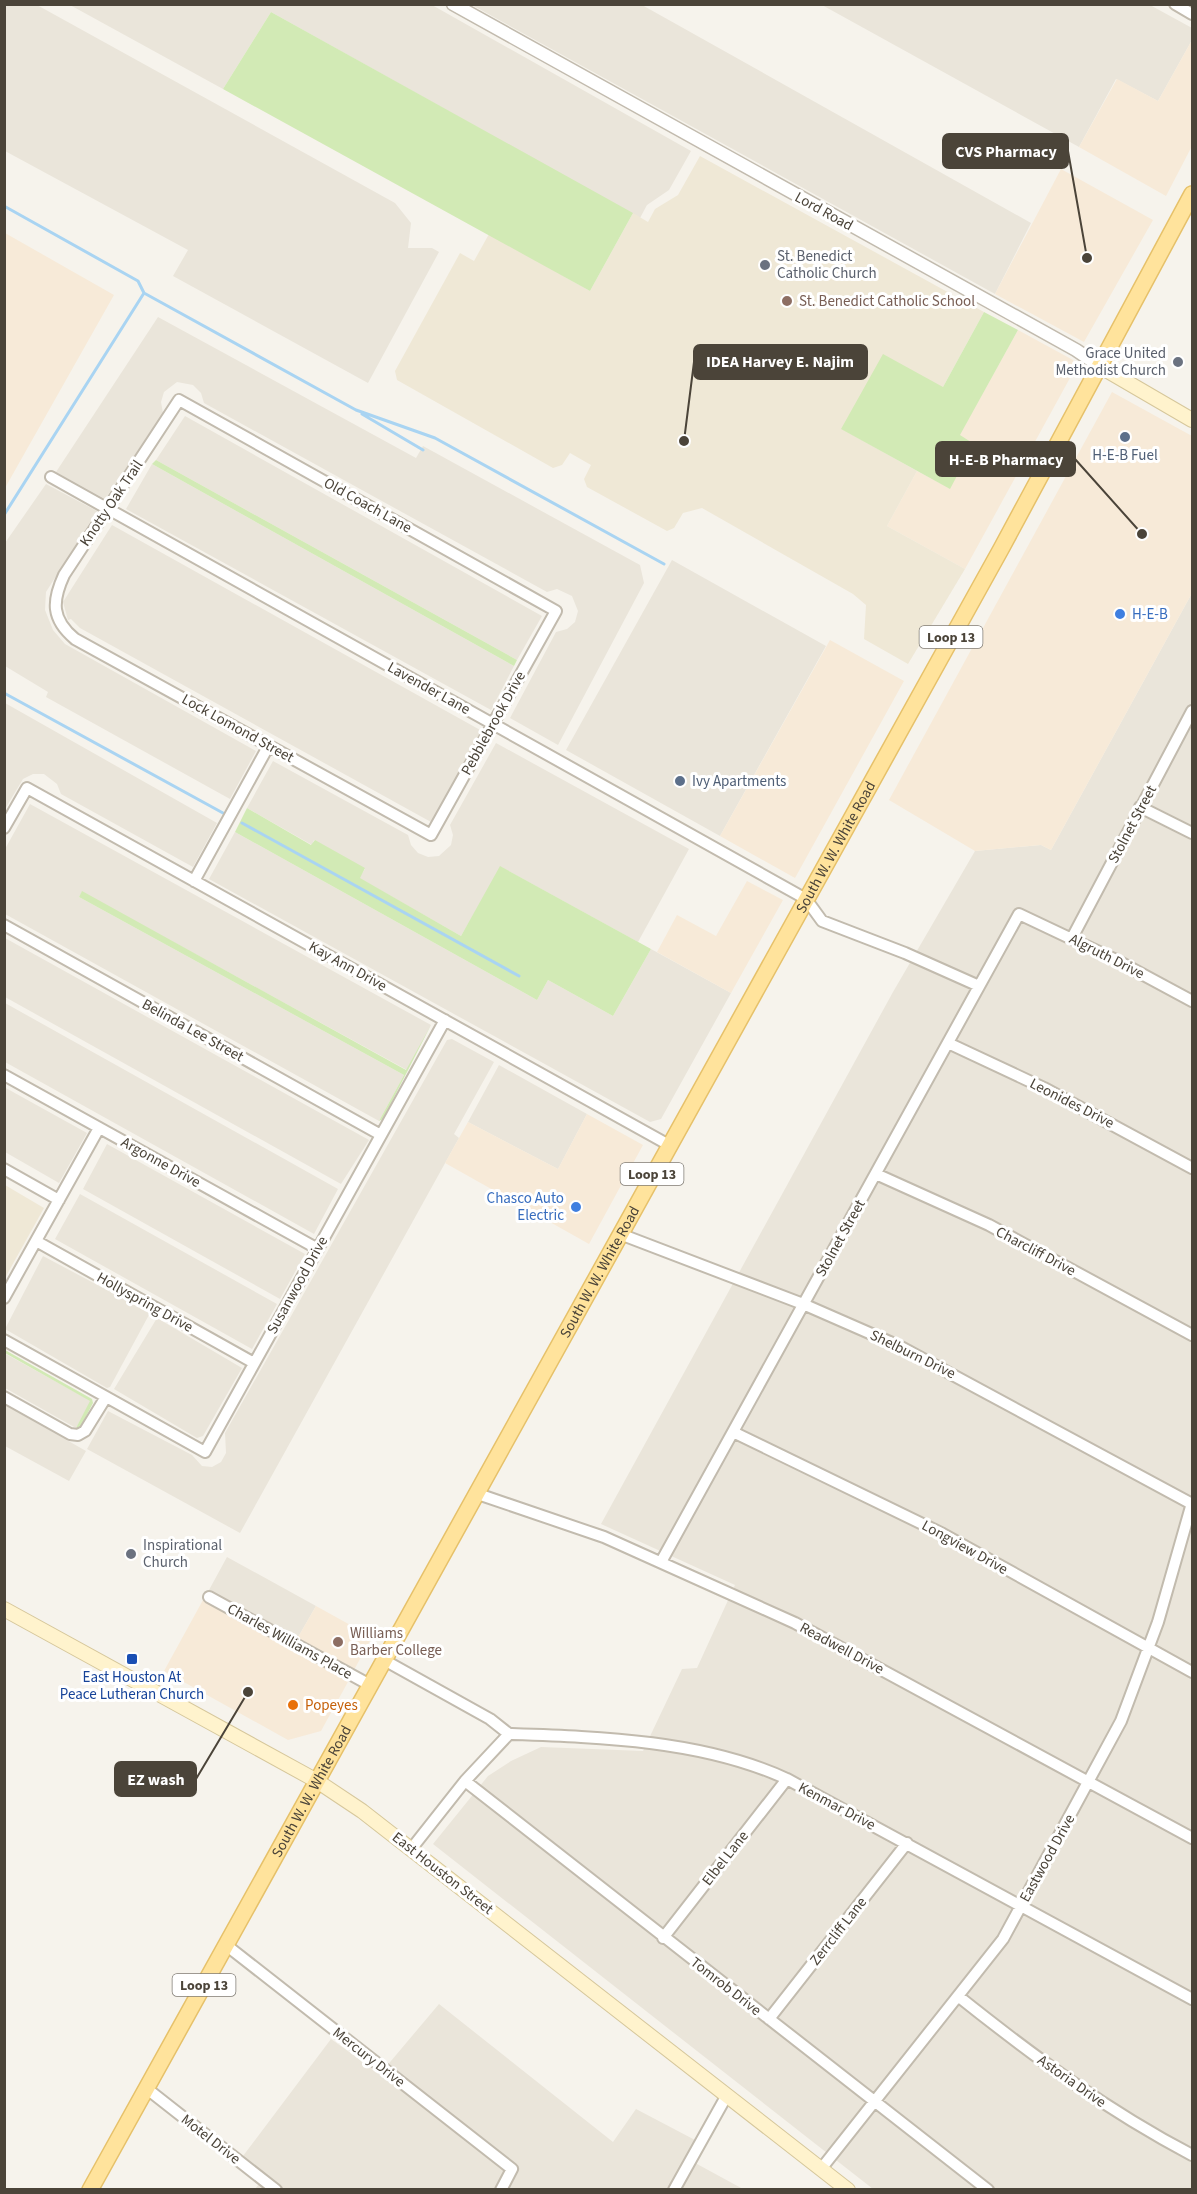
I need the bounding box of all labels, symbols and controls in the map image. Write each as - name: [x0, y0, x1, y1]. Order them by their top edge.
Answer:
- callout: CVS Pharmacy: [943, 134, 1068, 168]
- text: CVS Pharmacy: [955, 141, 1057, 163]
- street label: Lord Road: [791, 187, 857, 236]
- place label: St. Benedict Catholic Church: [777, 246, 877, 284]
- marker: St. Benedict Catholic Church: [758, 258, 772, 272]
- place label: St. Benedict Catholic School: [799, 291, 975, 312]
- marker: St. Benedict Catholic School: [780, 294, 794, 308]
- place label: Grace United Methodist Church: [1055, 343, 1166, 381]
- callout: IDEA Harvey E. Najim: [694, 345, 867, 379]
- text: IDEA Harvey E. Najim: [706, 351, 854, 373]
- marker: Grace United Methodist Church: [1171, 355, 1185, 369]
- marker: H-E-B Fuel: [1118, 430, 1132, 444]
- callout: H-E-B Pharmacy: [936, 442, 1075, 476]
- place label: H-E-B Fuel: [1092, 445, 1158, 466]
- text: H-E-B Pharmacy: [949, 449, 1064, 471]
- street label: Knotty Oak Trail: [75, 456, 148, 551]
- street label: Old Coach Lane: [320, 473, 416, 538]
- place label: H-E-B: [1132, 604, 1168, 625]
- marker: H-E-B: [1113, 607, 1127, 621]
- road number: Loop 13: [920, 626, 982, 648]
- street label: Lavender Lane: [383, 657, 474, 720]
- street label: Pebblebrook Drive: [456, 667, 531, 779]
- street label: Lock Lomond Street: [178, 689, 298, 768]
- place label: Ivy Apartments: [692, 771, 786, 792]
- marker: Ivy Apartments: [673, 774, 687, 788]
- street label: South W. W. White Road: [791, 778, 881, 917]
- street label: Stolnet Street: [1103, 782, 1162, 867]
- street label: Algruth Drive: [1066, 929, 1148, 984]
- street label: Kay Ann Drive: [305, 936, 391, 997]
- street label: Belinda Lee Street: [138, 994, 247, 1067]
- street label: Leonides Drive: [1026, 1073, 1118, 1134]
- street label: Argonne Drive: [117, 1132, 204, 1193]
- road number: Loop 13: [620, 1163, 684, 1185]
- place label: Chasco Auto Electric: [487, 1188, 564, 1226]
- street label: Stolnet Street: [810, 1196, 870, 1281]
- marker: Chasco Auto Electric: [569, 1200, 583, 1214]
- street label: South W. W. White Road: [555, 1202, 645, 1342]
- street label: Charcliff Drive: [992, 1222, 1079, 1281]
- street label: Susanwood Drive: [262, 1232, 333, 1338]
- street label: Hollyspring Drive: [93, 1267, 197, 1338]
- street label: Shelburn Drive: [866, 1325, 959, 1384]
- street label: Longview Drive: [918, 1515, 1012, 1580]
- place label: Inspirational Church: [143, 1535, 222, 1573]
- marker: Inspirational Church: [124, 1547, 138, 1561]
- street label: Charles Williams Place: [223, 1598, 356, 1685]
- street label: Readwell Drive: [796, 1617, 888, 1680]
- place label: Williams Barber College: [350, 1623, 442, 1661]
- marker: Williams Barber College: [331, 1635, 345, 1649]
- marker: East Houston At Peace Lutheran Church: [125, 1652, 139, 1666]
- place label: East Houston At Peace Lutheran Church: [60, 1667, 204, 1705]
- place label: Popeyes: [305, 1695, 358, 1716]
- marker: Popeyes: [286, 1698, 300, 1712]
- street label: South W. W. White Road: [267, 1722, 357, 1861]
- callout: EZ wash: [115, 1762, 196, 1796]
- text: EZ wash: [127, 1769, 185, 1791]
- street label: Kenmar Drive: [794, 1777, 879, 1836]
- street label: Eastwood Drive: [1015, 1811, 1080, 1906]
- street label: Elbel Lane: [697, 1826, 754, 1890]
- street label: East Houston Street: [388, 1827, 498, 1920]
- street label: Zerrcliff Lane: [805, 1893, 872, 1970]
- street label: Tomrob Drive: [686, 1952, 765, 2021]
- road number: Loop 13: [172, 1974, 236, 1996]
- street label: Mercury Drive: [328, 2022, 409, 2092]
- street label: Astoria Drive: [1033, 2050, 1110, 2113]
- street label: Motel Drive: [176, 2109, 245, 2169]

